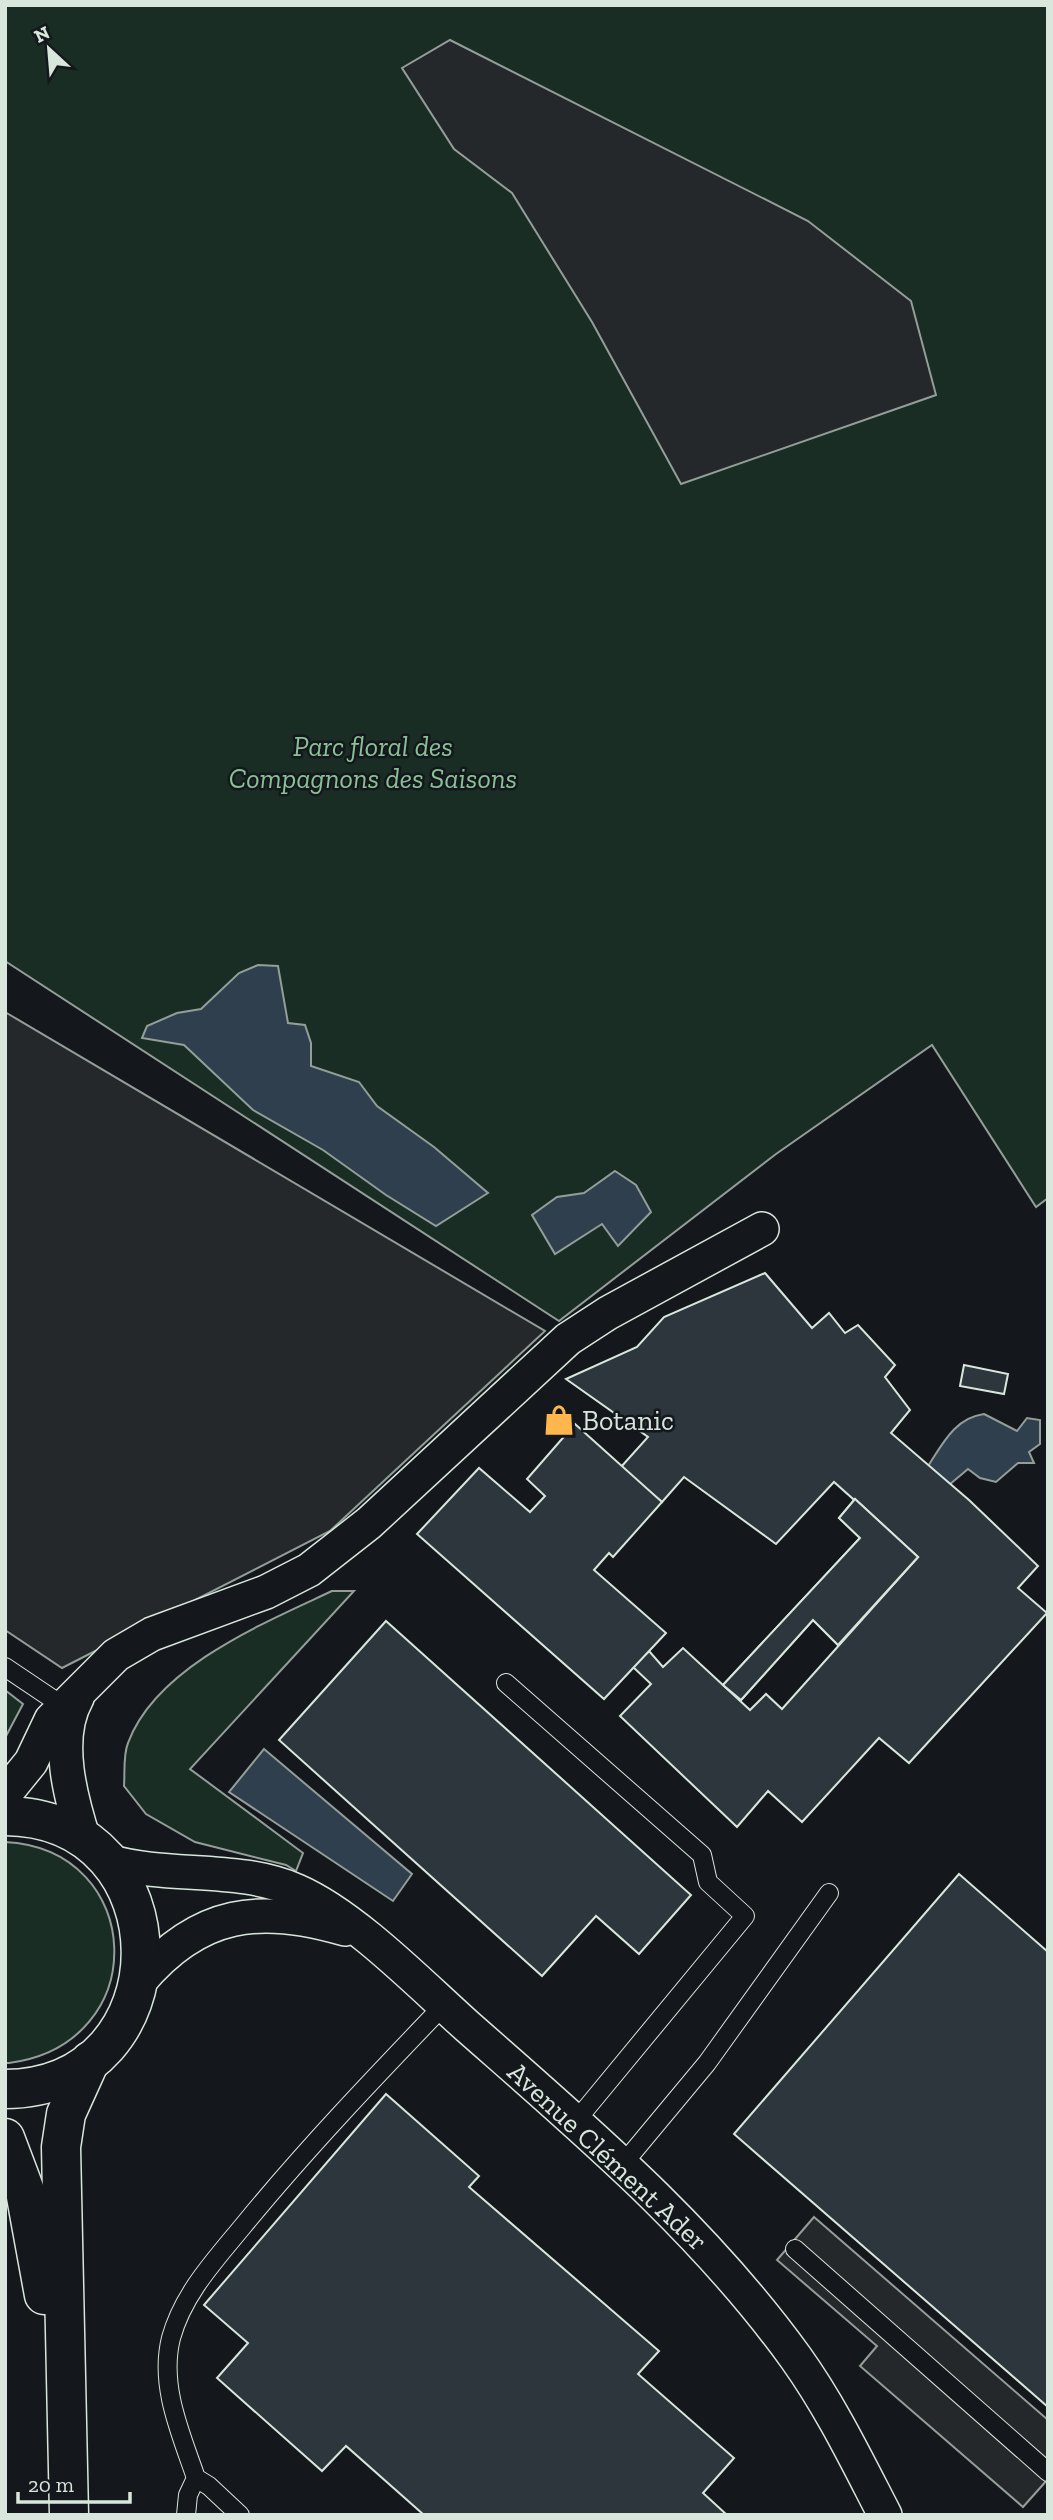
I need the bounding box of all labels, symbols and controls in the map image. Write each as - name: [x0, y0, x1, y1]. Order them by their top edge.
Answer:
- north arrow: [14, 14, 84, 84]
- text: N: [30, 21, 53, 48]
- park label: Parc floral des Compagnons des Saisons: [229, 730, 517, 795]
- shop icon: Botanic: [542, 1403, 576, 1437]
- place label: Botanic: [582, 1404, 674, 1437]
- street label: Avenue Clément Ader: [501, 2055, 714, 2257]
- scale bar: [18, 2460, 130, 2504]
- text: 20 m: [28, 2472, 74, 2497]

